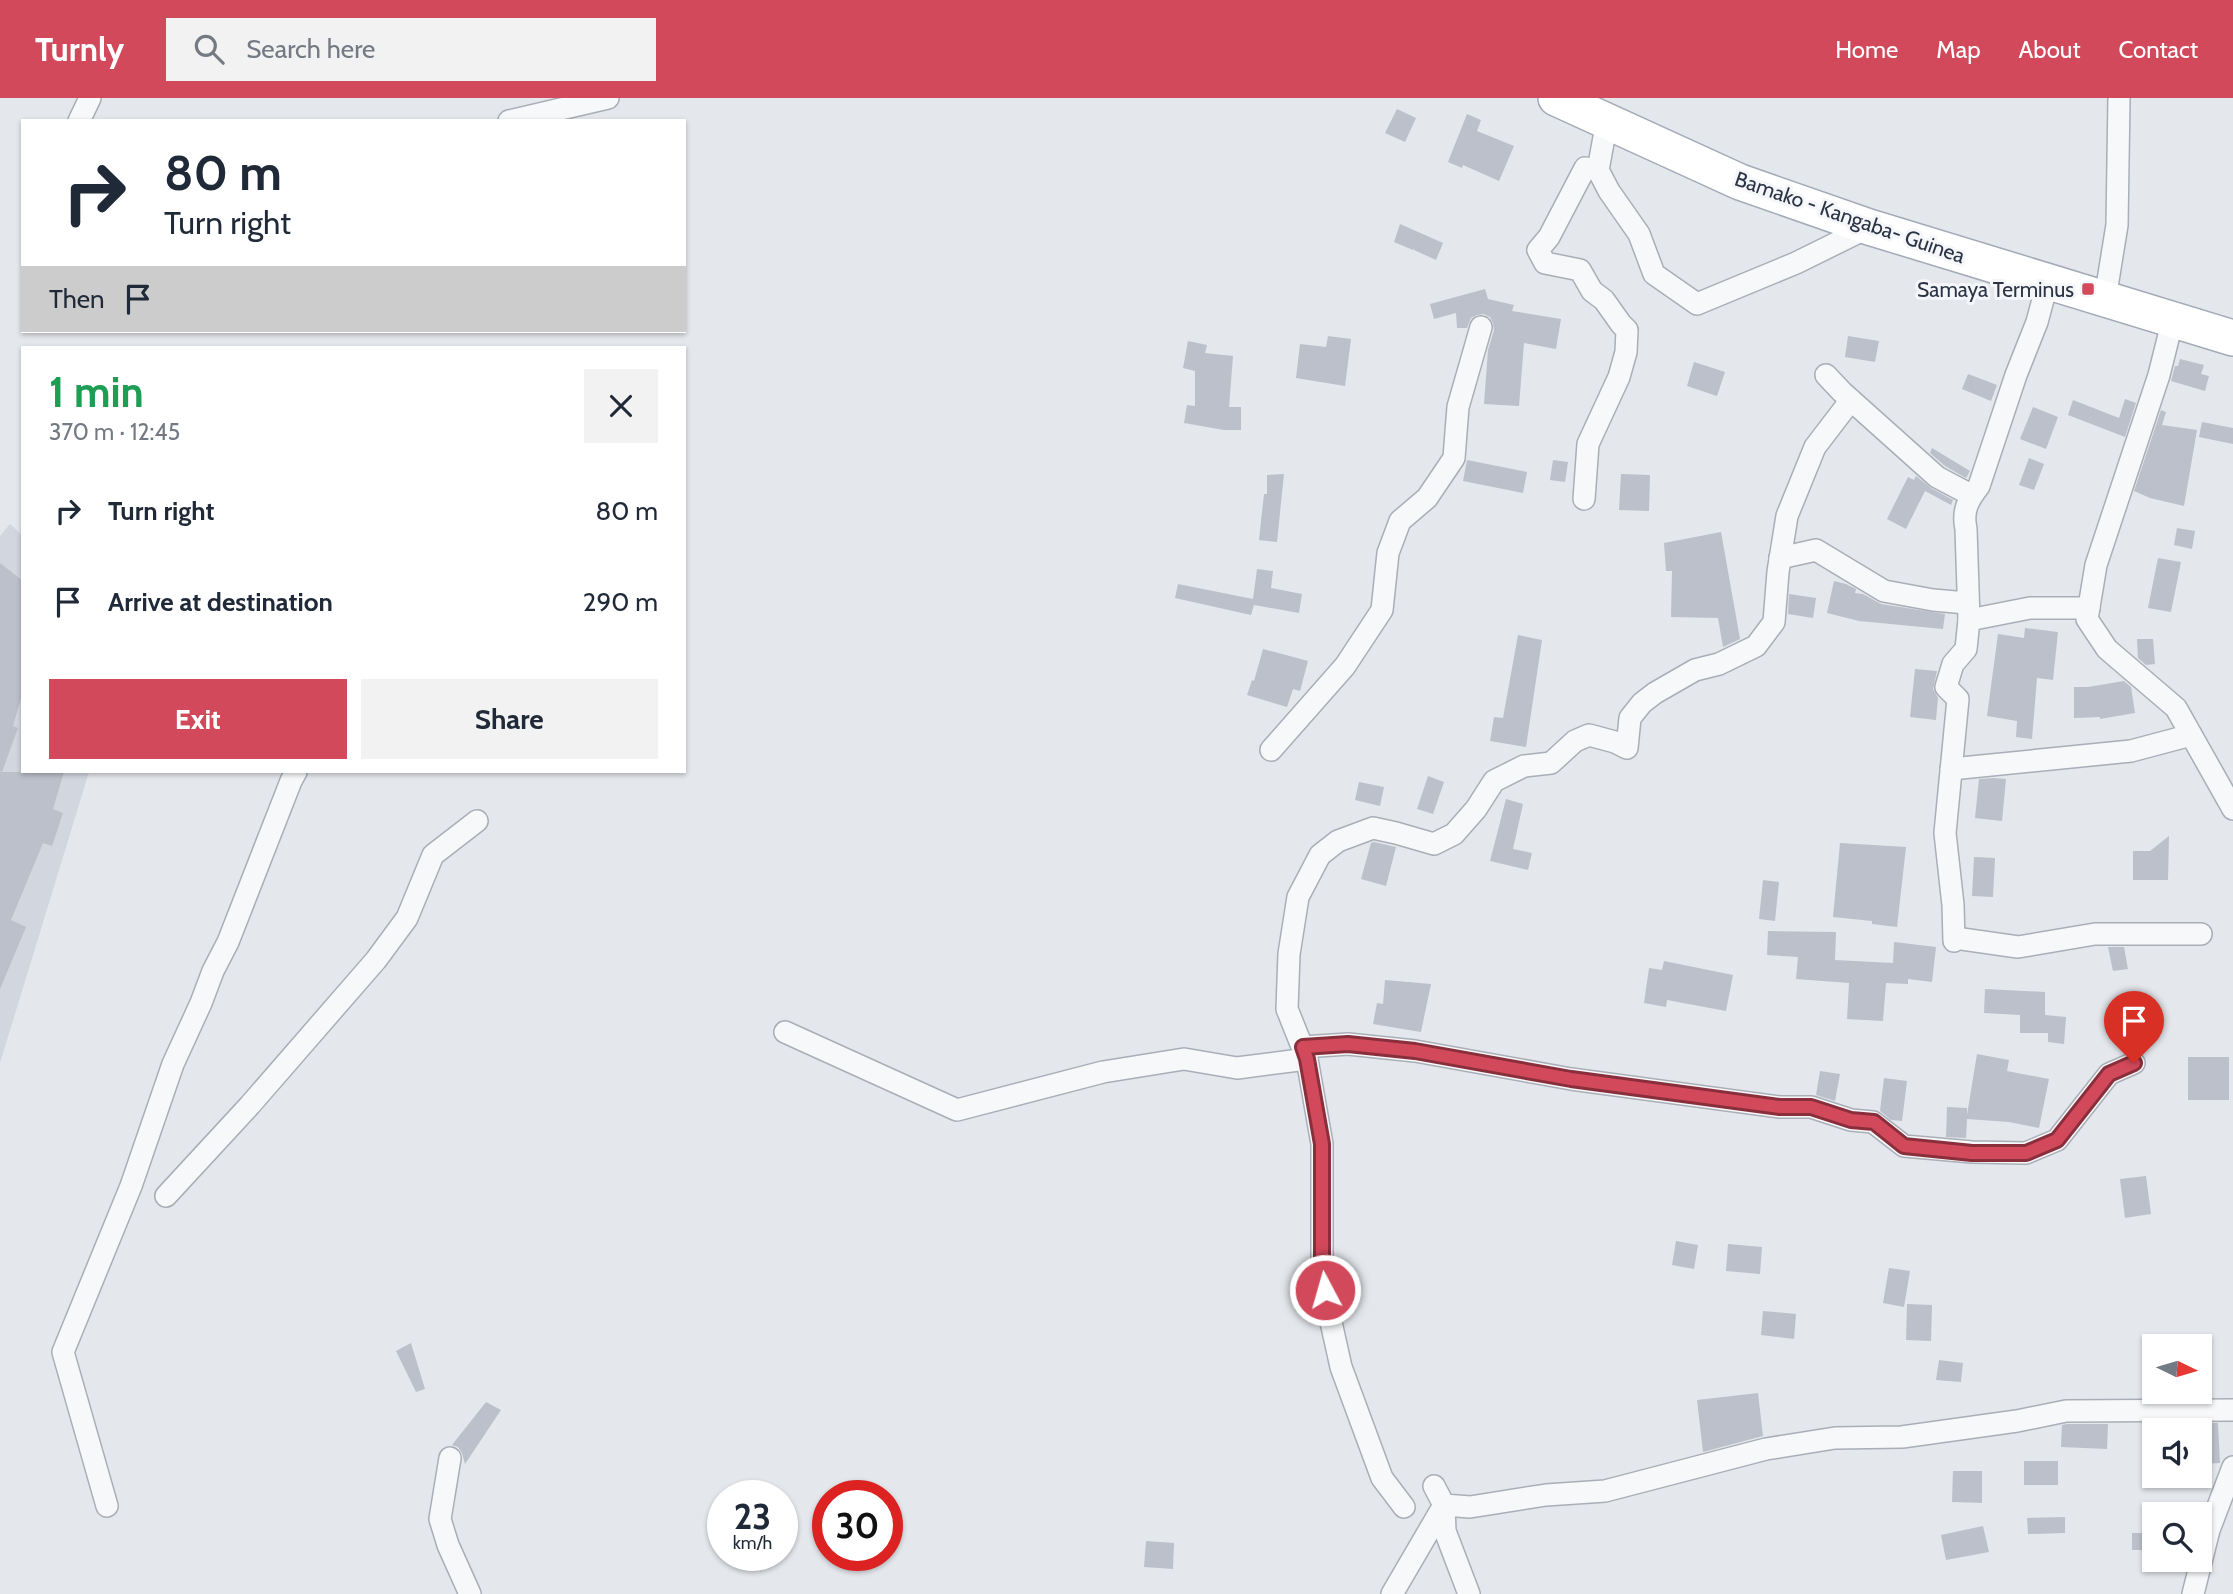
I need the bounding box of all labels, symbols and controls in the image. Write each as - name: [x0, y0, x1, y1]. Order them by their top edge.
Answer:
- search box: [166, 18, 656, 81]
- text: Turnly: [35, 29, 124, 69]
- icon: search: [190, 30, 228, 68]
- text: Search here: [246, 33, 375, 65]
- text: Home: [1835, 35, 1898, 64]
- text: Map: [1936, 35, 1981, 64]
- text: About: [2019, 35, 2081, 64]
- text: Contact: [2119, 35, 2198, 64]
- text: 80 m: [164, 143, 282, 202]
- icon: right: [49, 147, 140, 238]
- street label: Bamako - Kangaba- Guinea: [1732, 166, 1968, 268]
- text: Turn right: [164, 203, 291, 242]
- place label: Samaya Terminus: [1917, 277, 2074, 302]
- icon: arrive: [119, 280, 157, 318]
- marker: Samaya Terminus: [2080, 281, 2096, 297]
- text: Then: [49, 283, 105, 315]
- text: 1 min: [49, 366, 144, 418]
- button: close: [584, 369, 658, 443]
- text: 370 m · 12:45: [49, 418, 180, 446]
- icon: right: [49, 492, 87, 530]
- text: Turn right: [108, 495, 214, 527]
- text: 80 m: [595, 495, 658, 527]
- icon: arrive: [49, 583, 87, 621]
- text: Arrive at destination: [108, 586, 333, 618]
- text: 290 m: [583, 586, 658, 618]
- button: Exit: [49, 679, 347, 759]
- button: Share: [361, 679, 658, 759]
- pin: [2104, 991, 2164, 1063]
- icon: arrive: [2115, 1002, 2153, 1040]
- position arrow: [1288, 1253, 1362, 1327]
- north arrow: [2142, 1334, 2212, 1404]
- map controls: [2142, 1334, 2212, 1572]
- button: sound: [2142, 1418, 2212, 1488]
- speed limit sign: 30: [812, 1480, 903, 1571]
- text: 23: [734, 1495, 771, 1538]
- button: search: [2142, 1502, 2212, 1572]
- text: km/h: [733, 1532, 772, 1554]

